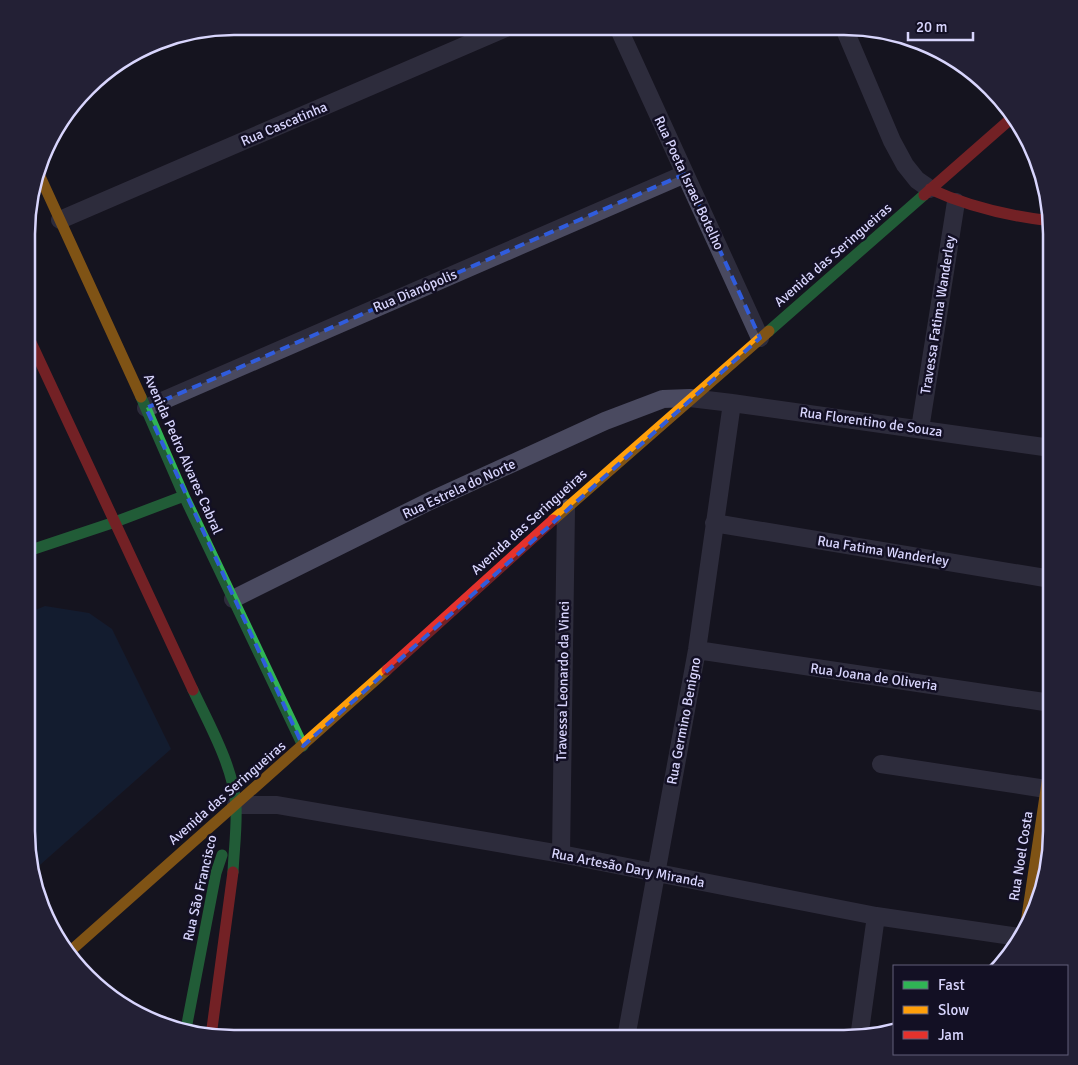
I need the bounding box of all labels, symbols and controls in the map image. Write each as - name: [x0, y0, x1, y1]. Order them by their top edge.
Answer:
- scale bar: [908, 10, 973, 42]
- text: 20 m: [916, 18, 947, 36]
- street label: Rua Cascatinha: [238, 98, 330, 150]
- street label: Rua Poeta Israel Botelho: [650, 113, 728, 253]
- street label: Avenida das Seringueiras: [771, 199, 895, 311]
- street label: Travessa Fatima Wanderley: [917, 234, 959, 396]
- street label: Rua Dianópolis: [370, 266, 460, 316]
- street label: Avenida Pedro Alvares Cabral: [140, 371, 226, 537]
- street label: Rua Florentino de Souza: [798, 404, 944, 440]
- street label: Rua Estrela do Norte: [400, 455, 518, 523]
- street label: Avenida das Seringueiras: [468, 466, 590, 578]
- street label: Rua Fatima Wanderley: [816, 532, 950, 570]
- street label: Travessa Leonardo da Vinci: [553, 601, 573, 761]
- street label: Rua Germino Benigno: [663, 656, 705, 786]
- street label: Rua Joana de Oliveria: [809, 660, 939, 694]
- street label: Avenida das Seringueiras: [165, 737, 289, 849]
- street label: Rua Noel Costa: [1006, 810, 1036, 902]
- street label: Rua São Francisco: [180, 833, 220, 943]
- street label: Rua Artesão Dary Miranda: [550, 845, 706, 891]
- legend: [893, 965, 1068, 1055]
- text: Fast: [938, 976, 965, 994]
- text: Slow: [938, 1001, 969, 1019]
- text: Jam: [938, 1026, 964, 1044]

